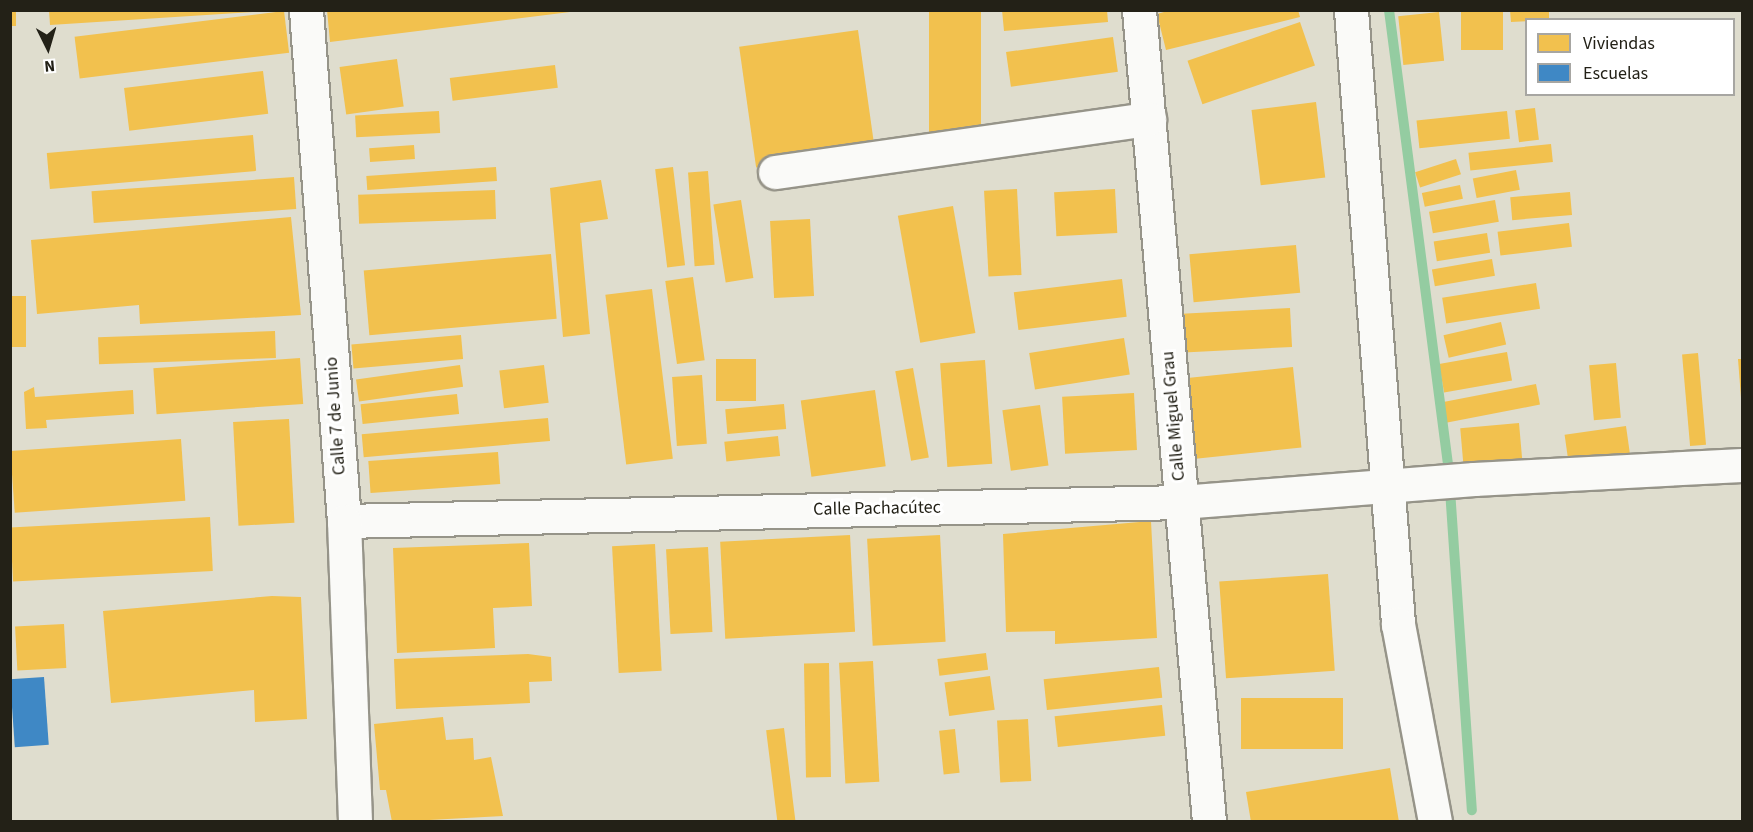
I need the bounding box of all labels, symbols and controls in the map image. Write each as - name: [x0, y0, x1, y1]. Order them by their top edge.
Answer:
- north arrow: [18, 18, 78, 78]
- legend: [1525, 18, 1735, 96]
- text: Viviendas: [1583, 31, 1655, 56]
- text: N: [43, 55, 56, 77]
- text: Escuelas: [1583, 61, 1648, 86]
- street label: Calle Miguel Grau: [1158, 350, 1190, 482]
- street label: Calle 7 de Junio: [321, 356, 351, 476]
- street label: Calle Pachacútec: [813, 497, 941, 521]

